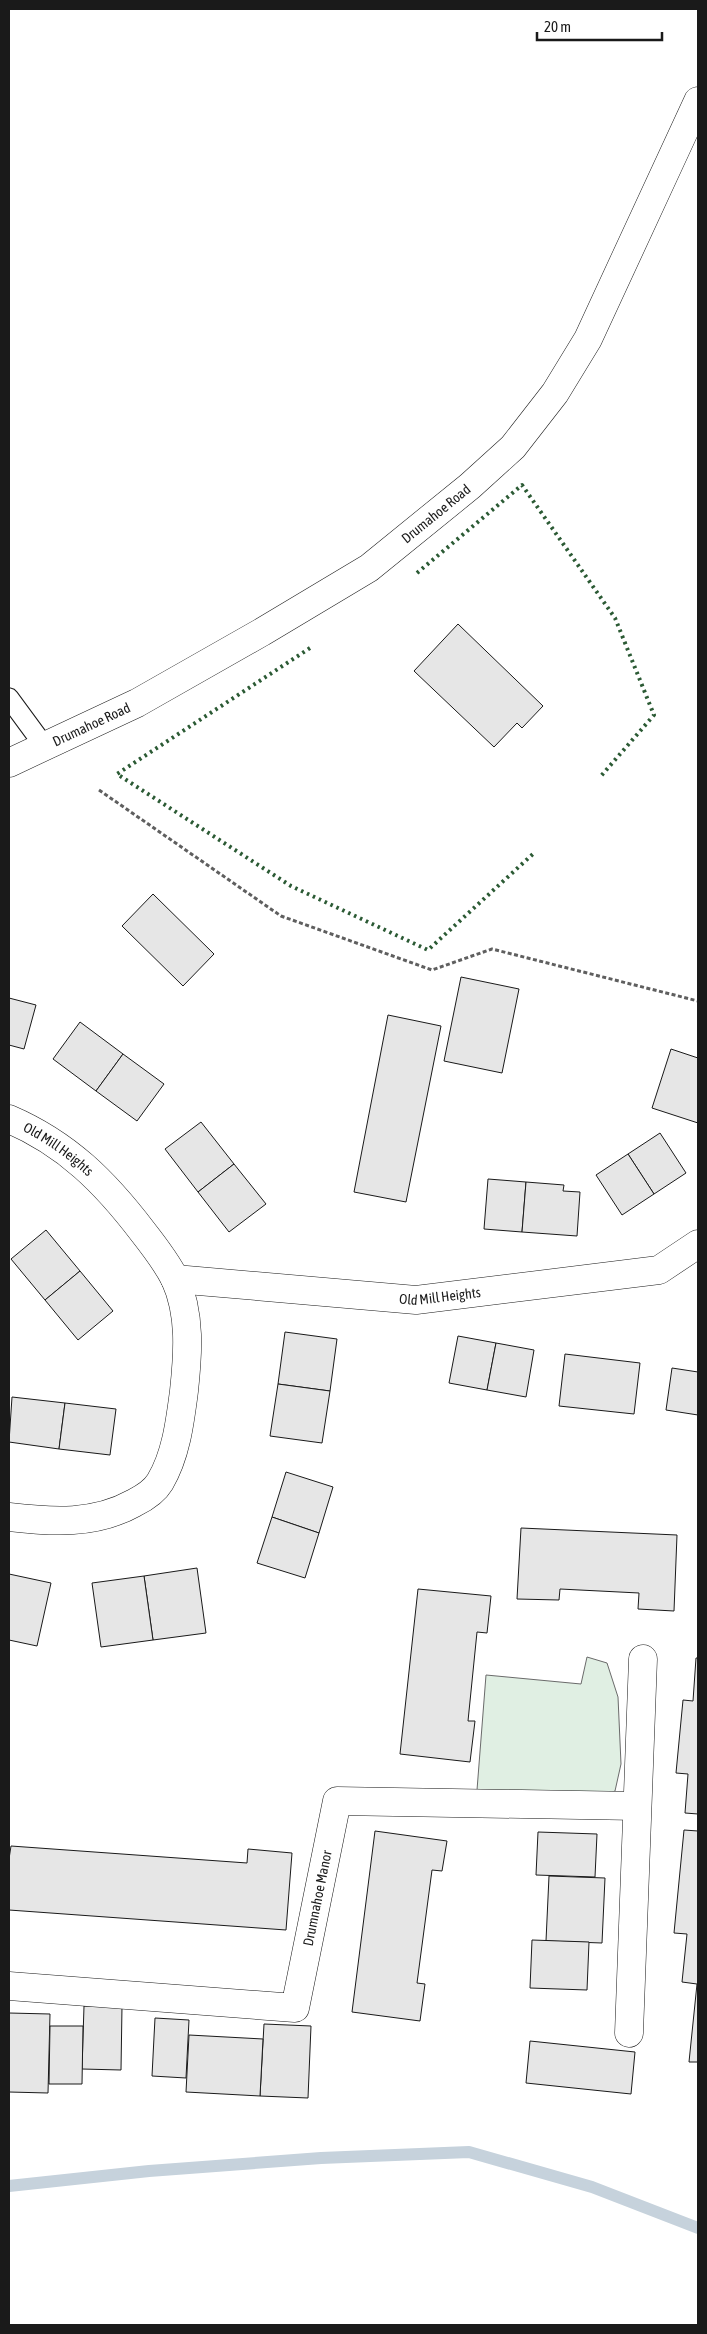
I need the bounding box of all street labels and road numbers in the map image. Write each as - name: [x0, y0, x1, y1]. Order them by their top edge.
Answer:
- street label: Drumahoe Road: [398, 481, 473, 546]
- street label: Drumahoe Road: [50, 699, 133, 749]
- street label: Old Mill Heights: [21, 1119, 97, 1179]
- street label: Old Mill Heights: [399, 1284, 482, 1308]
- street label: Drumnahoe Manor: [300, 1848, 335, 1947]

